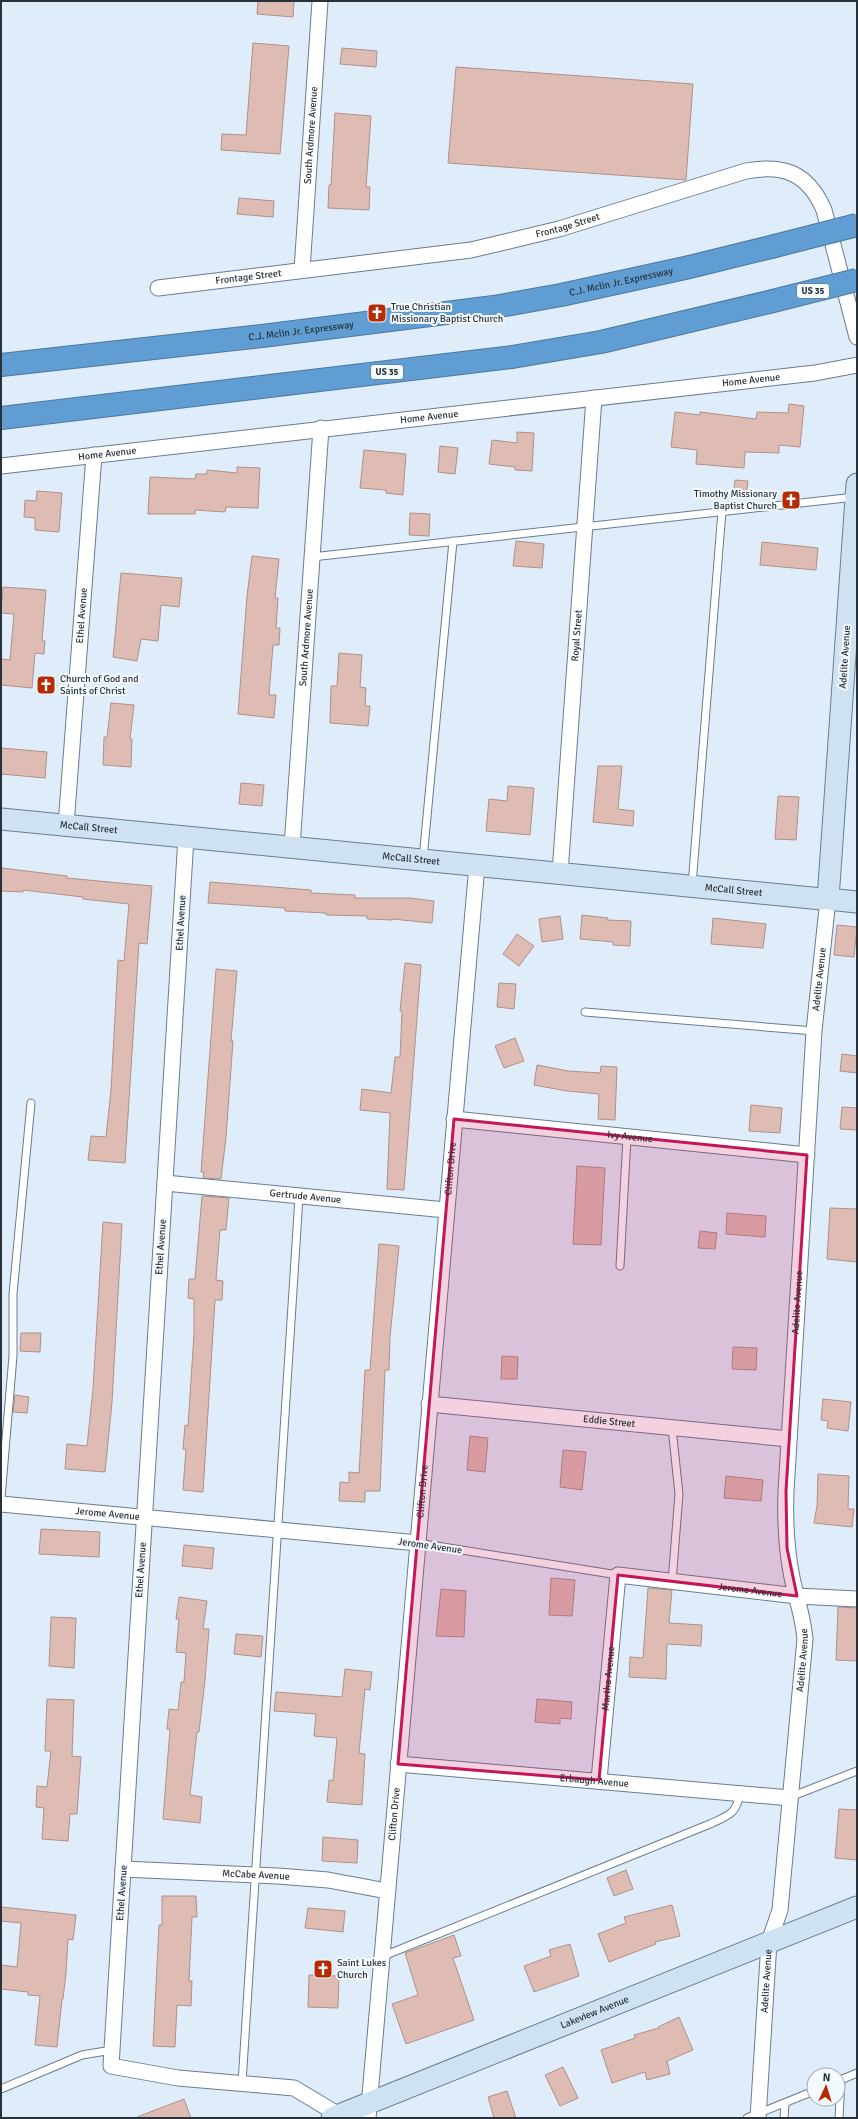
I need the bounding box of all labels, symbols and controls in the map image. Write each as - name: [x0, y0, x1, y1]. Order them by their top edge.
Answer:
- street label: South Ardmore Avenue: [302, 86, 320, 184]
- street label: Frontage Street: [534, 211, 602, 240]
- street label: C.J. Mclin Jr. Expressway: [568, 265, 674, 299]
- street label: Frontage Street: [215, 267, 282, 287]
- road number: US 35: [797, 284, 829, 298]
- place label: True Christian Missionary Baptist Church: [391, 301, 503, 325]
- church icon: True Christian Missionary Baptist Church: [366, 302, 388, 324]
- street label: C.J. Mclin Jr. Expressway: [248, 319, 355, 343]
- road number: US 35: [371, 365, 403, 379]
- street label: Home Avenue: [721, 371, 781, 390]
- street label: Home Avenue: [399, 408, 459, 426]
- street label: Home Avenue: [78, 445, 137, 463]
- place label: Timothy Missionary Baptist Church: [694, 488, 777, 512]
- church icon: Timothy Missionary Baptist Church: [780, 489, 802, 511]
- street label: Ethel Avenue: [74, 587, 90, 644]
- street label: South Ardmore Avenue: [297, 588, 316, 687]
- street label: Royal Street: [569, 609, 585, 662]
- street label: Adelite Avenue: [837, 625, 853, 689]
- place label: Church of God and Saints of Christ: [60, 673, 138, 697]
- church icon: Church of God and Saints of Christ: [35, 674, 57, 696]
- street label: McCall Street: [59, 819, 118, 836]
- street label: McCall Street: [382, 850, 441, 868]
- street label: McCall Street: [704, 882, 763, 899]
- street label: Ethel Avenue: [174, 895, 188, 951]
- street label: Adelite Avenue: [810, 947, 829, 1012]
- street label: Ivy Avenue: [607, 1129, 653, 1145]
- street label: Clifton Drive: [442, 1142, 459, 1196]
- street label: Gertrude Avenue: [269, 1187, 342, 1206]
- street label: Ethel Avenue: [153, 1219, 169, 1275]
- street label: Adelite Avenue: [790, 1270, 805, 1335]
- street label: Eddie Street: [583, 1413, 636, 1430]
- street label: Clifton Drive: [414, 1464, 431, 1518]
- street label: Jerome Avenue: [75, 1505, 140, 1523]
- street label: Jerome Avenue: [397, 1536, 463, 1556]
- street label: Ethel Avenue: [133, 1542, 149, 1598]
- street label: Jerome Avenue: [717, 1581, 783, 1600]
- street label: Adelite Avenue: [794, 1627, 811, 1693]
- street label: Martha Avenue: [599, 1646, 617, 1711]
- street label: Erbaugh Avenue: [559, 1772, 629, 1790]
- street label: Clifton Drive: [386, 1787, 403, 1841]
- street label: Ethel Avenue: [114, 1865, 130, 1921]
- street label: McCabe Avenue: [222, 1867, 290, 1883]
- street label: Adelite Avenue: [759, 1949, 775, 2014]
- place label: Saint Lukes Church: [337, 1957, 387, 1981]
- church icon: Saint Lukes Church: [312, 1958, 334, 1980]
- street label: Lakeview Avenue: [559, 1993, 631, 2032]
- north arrow: [806, 2067, 846, 2107]
- text: N: [822, 2071, 831, 2084]

